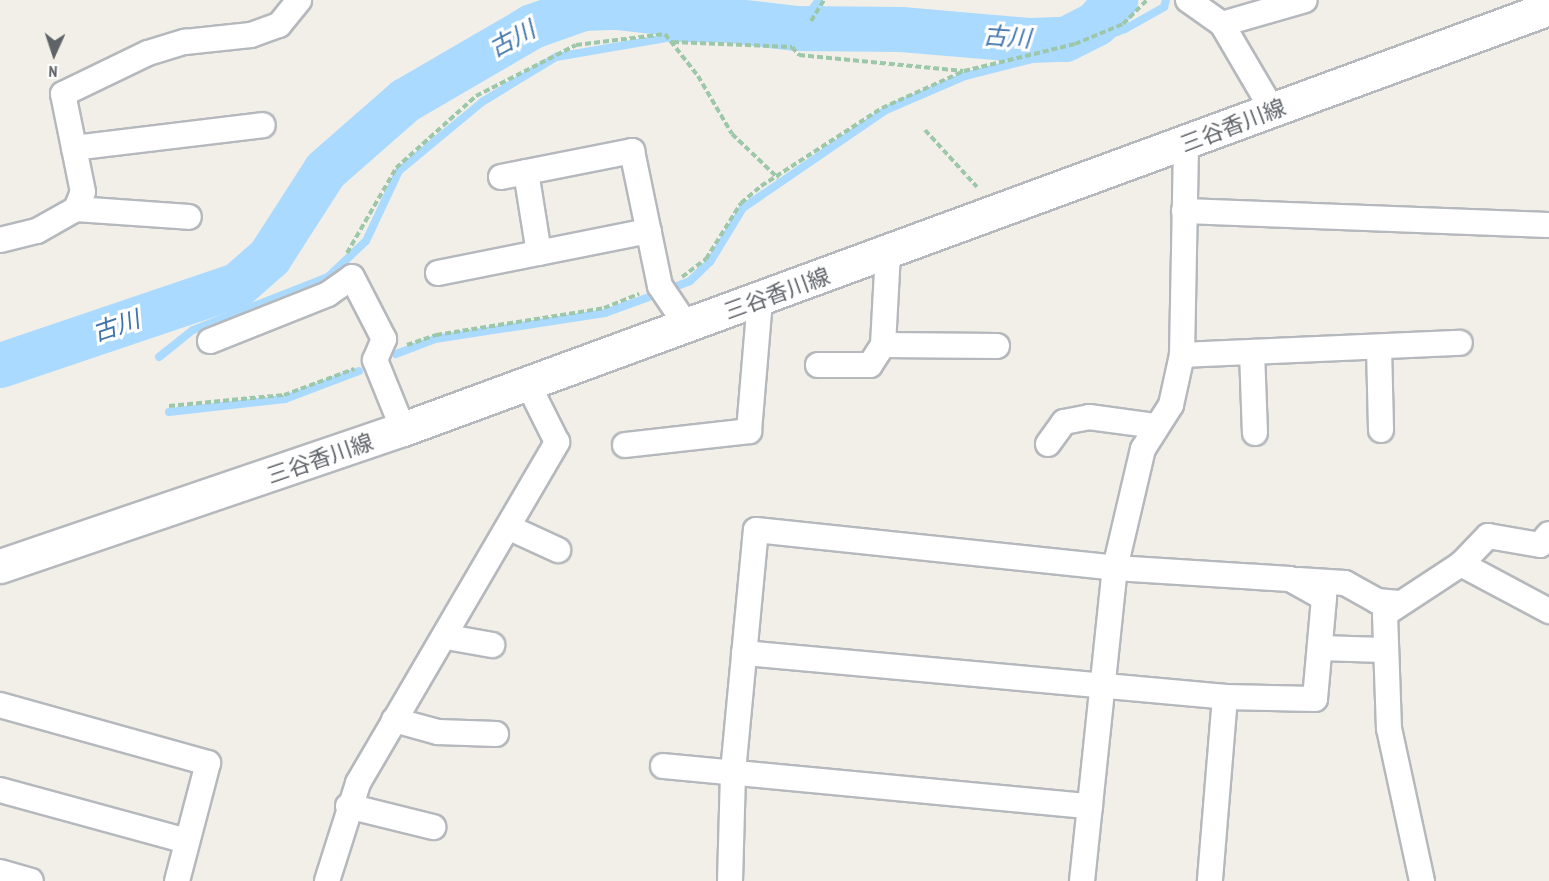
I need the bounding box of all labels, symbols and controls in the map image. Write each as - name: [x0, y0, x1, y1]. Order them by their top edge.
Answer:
- water label: 古川: [484, 15, 540, 63]
- water label: 古川: [982, 21, 1032, 53]
- north arrow: [24, 24, 84, 84]
- text: N: [48, 62, 58, 82]
- street label: 三谷香川線: [1177, 94, 1289, 158]
- street label: 三谷香川線: [721, 263, 833, 325]
- water label: 古川: [89, 305, 143, 347]
- street label: 三谷香川線: [264, 429, 376, 489]

